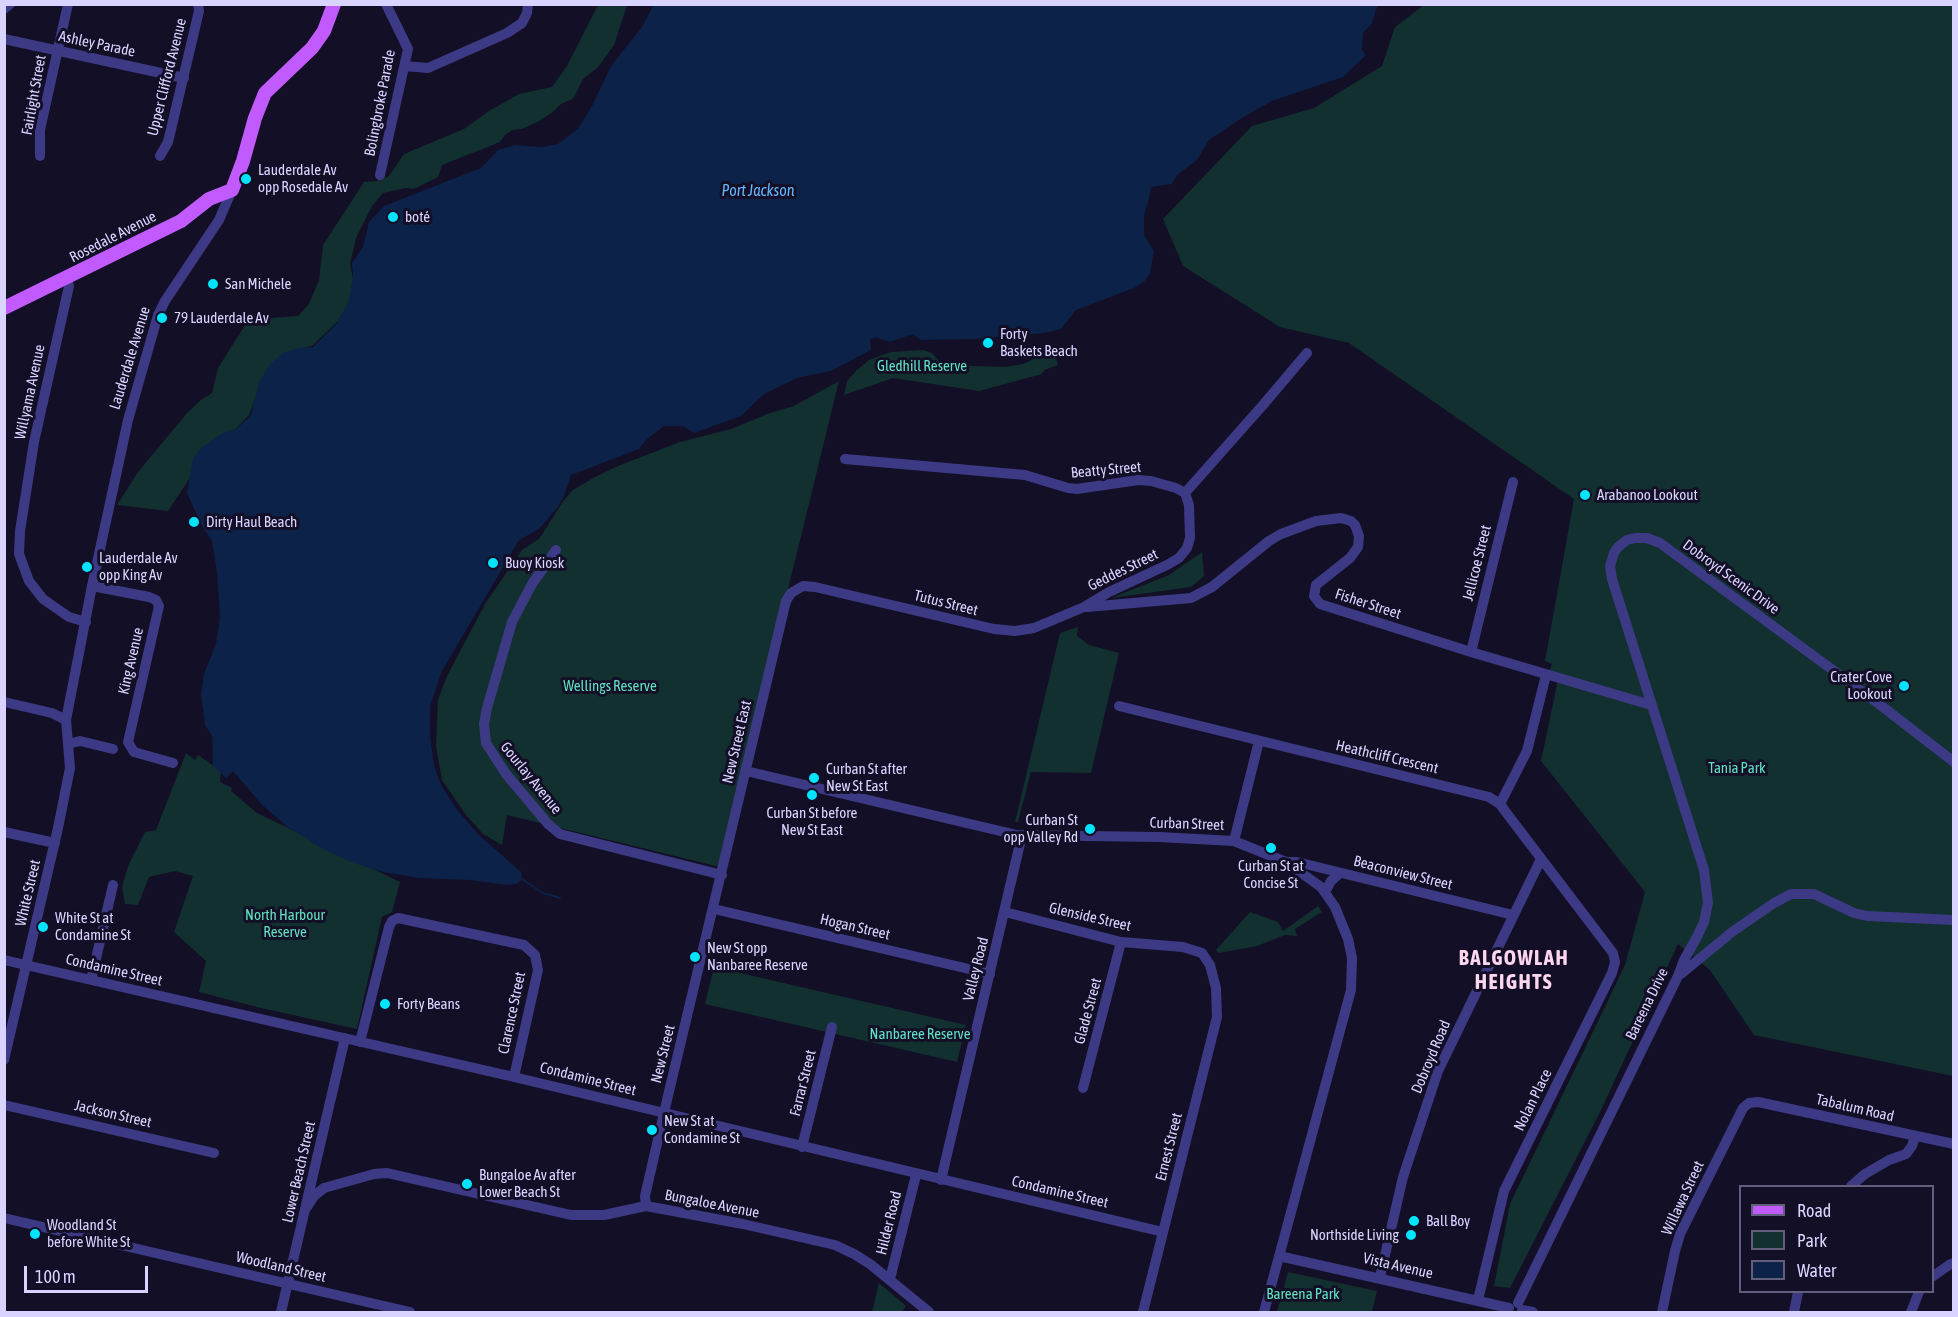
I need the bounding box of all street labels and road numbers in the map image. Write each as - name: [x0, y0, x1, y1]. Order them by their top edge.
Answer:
- street label: Upper Clifford Avenue: [144, 16, 190, 138]
- street label: Ashley Parade: [57, 27, 137, 61]
- street label: Bolingbroke Parade: [361, 48, 399, 158]
- street label: Fairlight Street: [18, 54, 50, 136]
- street label: Rosedale Avenue: [67, 207, 159, 267]
- street label: Lauderdale Avenue: [106, 304, 154, 412]
- street label: Willyama Avenue: [11, 343, 49, 441]
- street label: Beatty Street: [1070, 458, 1142, 482]
- street label: Jellicoe Street: [1459, 523, 1495, 603]
- street label: Dobroyd Scenic Drive: [1679, 536, 1783, 618]
- street label: Geddes Street: [1085, 545, 1161, 595]
- street label: Fisher Street: [1333, 585, 1403, 623]
- street label: Tutus Street: [912, 586, 980, 620]
- street label: King Avenue: [115, 626, 147, 696]
- street label: New Street East: [719, 699, 755, 785]
- street label: Heathcliff Crescent: [1334, 736, 1440, 778]
- street label: Gourlay Avenue: [497, 738, 565, 818]
- street label: Curban Street: [1149, 814, 1225, 834]
- street label: Beaconview Street: [1352, 852, 1454, 894]
- street label: White Street: [12, 858, 44, 928]
- street label: Glenside Street: [1047, 899, 1133, 935]
- street label: Hogan Street: [818, 910, 892, 944]
- street label: Valley Road: [959, 935, 993, 1003]
- street label: Condamine Street: [64, 950, 164, 990]
- street label: Bareena Drive: [1622, 965, 1672, 1043]
- street label: Clarence Street: [495, 970, 529, 1056]
- street label: Glade Street: [1071, 976, 1105, 1046]
- street label: Dobroyd Road: [1408, 1018, 1454, 1096]
- street label: New Street: [647, 1023, 679, 1085]
- street label: Farrar Street: [786, 1048, 820, 1118]
- street label: Condamine Street: [538, 1058, 638, 1100]
- street label: Nolan Place: [1510, 1066, 1556, 1134]
- street label: Tabalum Road: [1814, 1090, 1896, 1126]
- street label: Jackson Street: [73, 1096, 153, 1132]
- street label: Ernest Street: [1152, 1111, 1186, 1183]
- street label: Lower Beach Street: [279, 1120, 319, 1224]
- street label: Willawa Street: [1658, 1158, 1708, 1238]
- street label: Condamine Street: [1010, 1172, 1110, 1212]
- street label: Bungaloe Avenue: [663, 1186, 761, 1222]
- street label: Hilder Road: [872, 1189, 906, 1257]
- street label: Woodland Street: [234, 1248, 328, 1286]
- street label: Vista Avenue: [1361, 1249, 1435, 1283]

